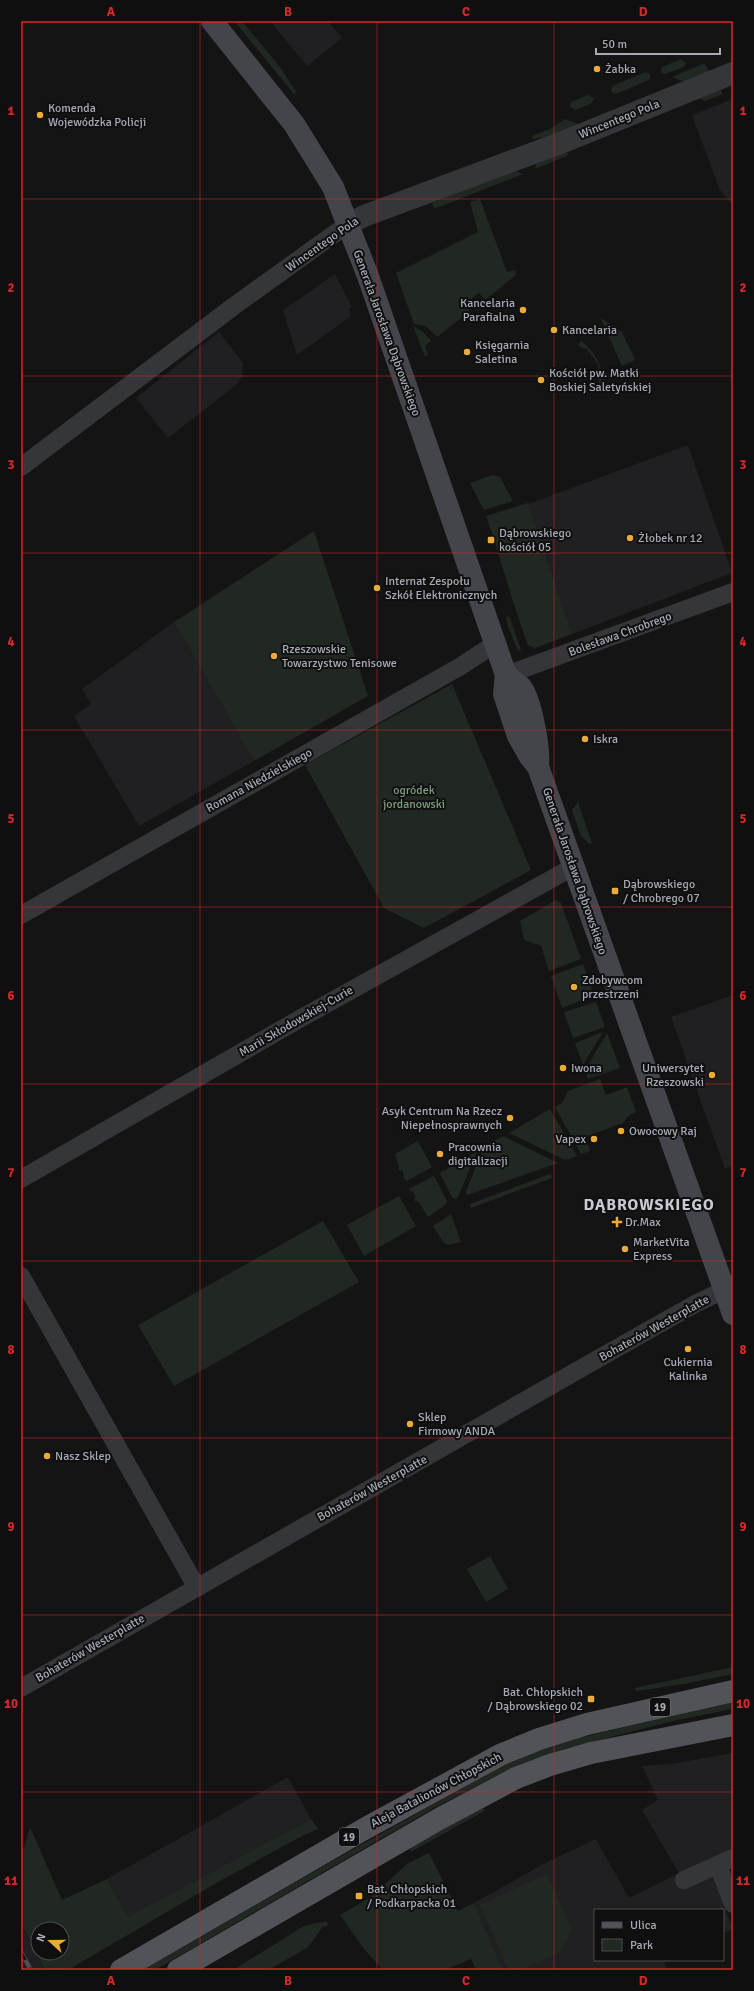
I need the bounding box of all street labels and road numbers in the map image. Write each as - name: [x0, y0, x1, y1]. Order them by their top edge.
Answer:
- street label: Wincentego Pola: [577, 96, 662, 142]
- street label: Wincentego Pola: [283, 214, 362, 275]
- street label: Generała Jarosława Dąbrowskiego: [349, 248, 424, 418]
- street label: Bolesława Chrobrego: [567, 609, 674, 660]
- street label: Romana Niedzielskiego: [203, 745, 315, 816]
- street label: Generała Jarosława Dąbrowskiego: [539, 786, 610, 957]
- street label: Marii Skłodowskiej-Curie: [237, 983, 356, 1060]
- street label: Bohaterów Westerplatte: [597, 1292, 712, 1365]
- street label: Bohaterów Westerplatte: [315, 1452, 430, 1525]
- street label: Bohaterów Westerplatte: [33, 1611, 147, 1686]
- road number: 19: [650, 1698, 670, 1716]
- street label: Aleja Batalionów Chłopskich: [368, 1750, 504, 1831]
- road number: 19: [339, 1828, 359, 1846]

